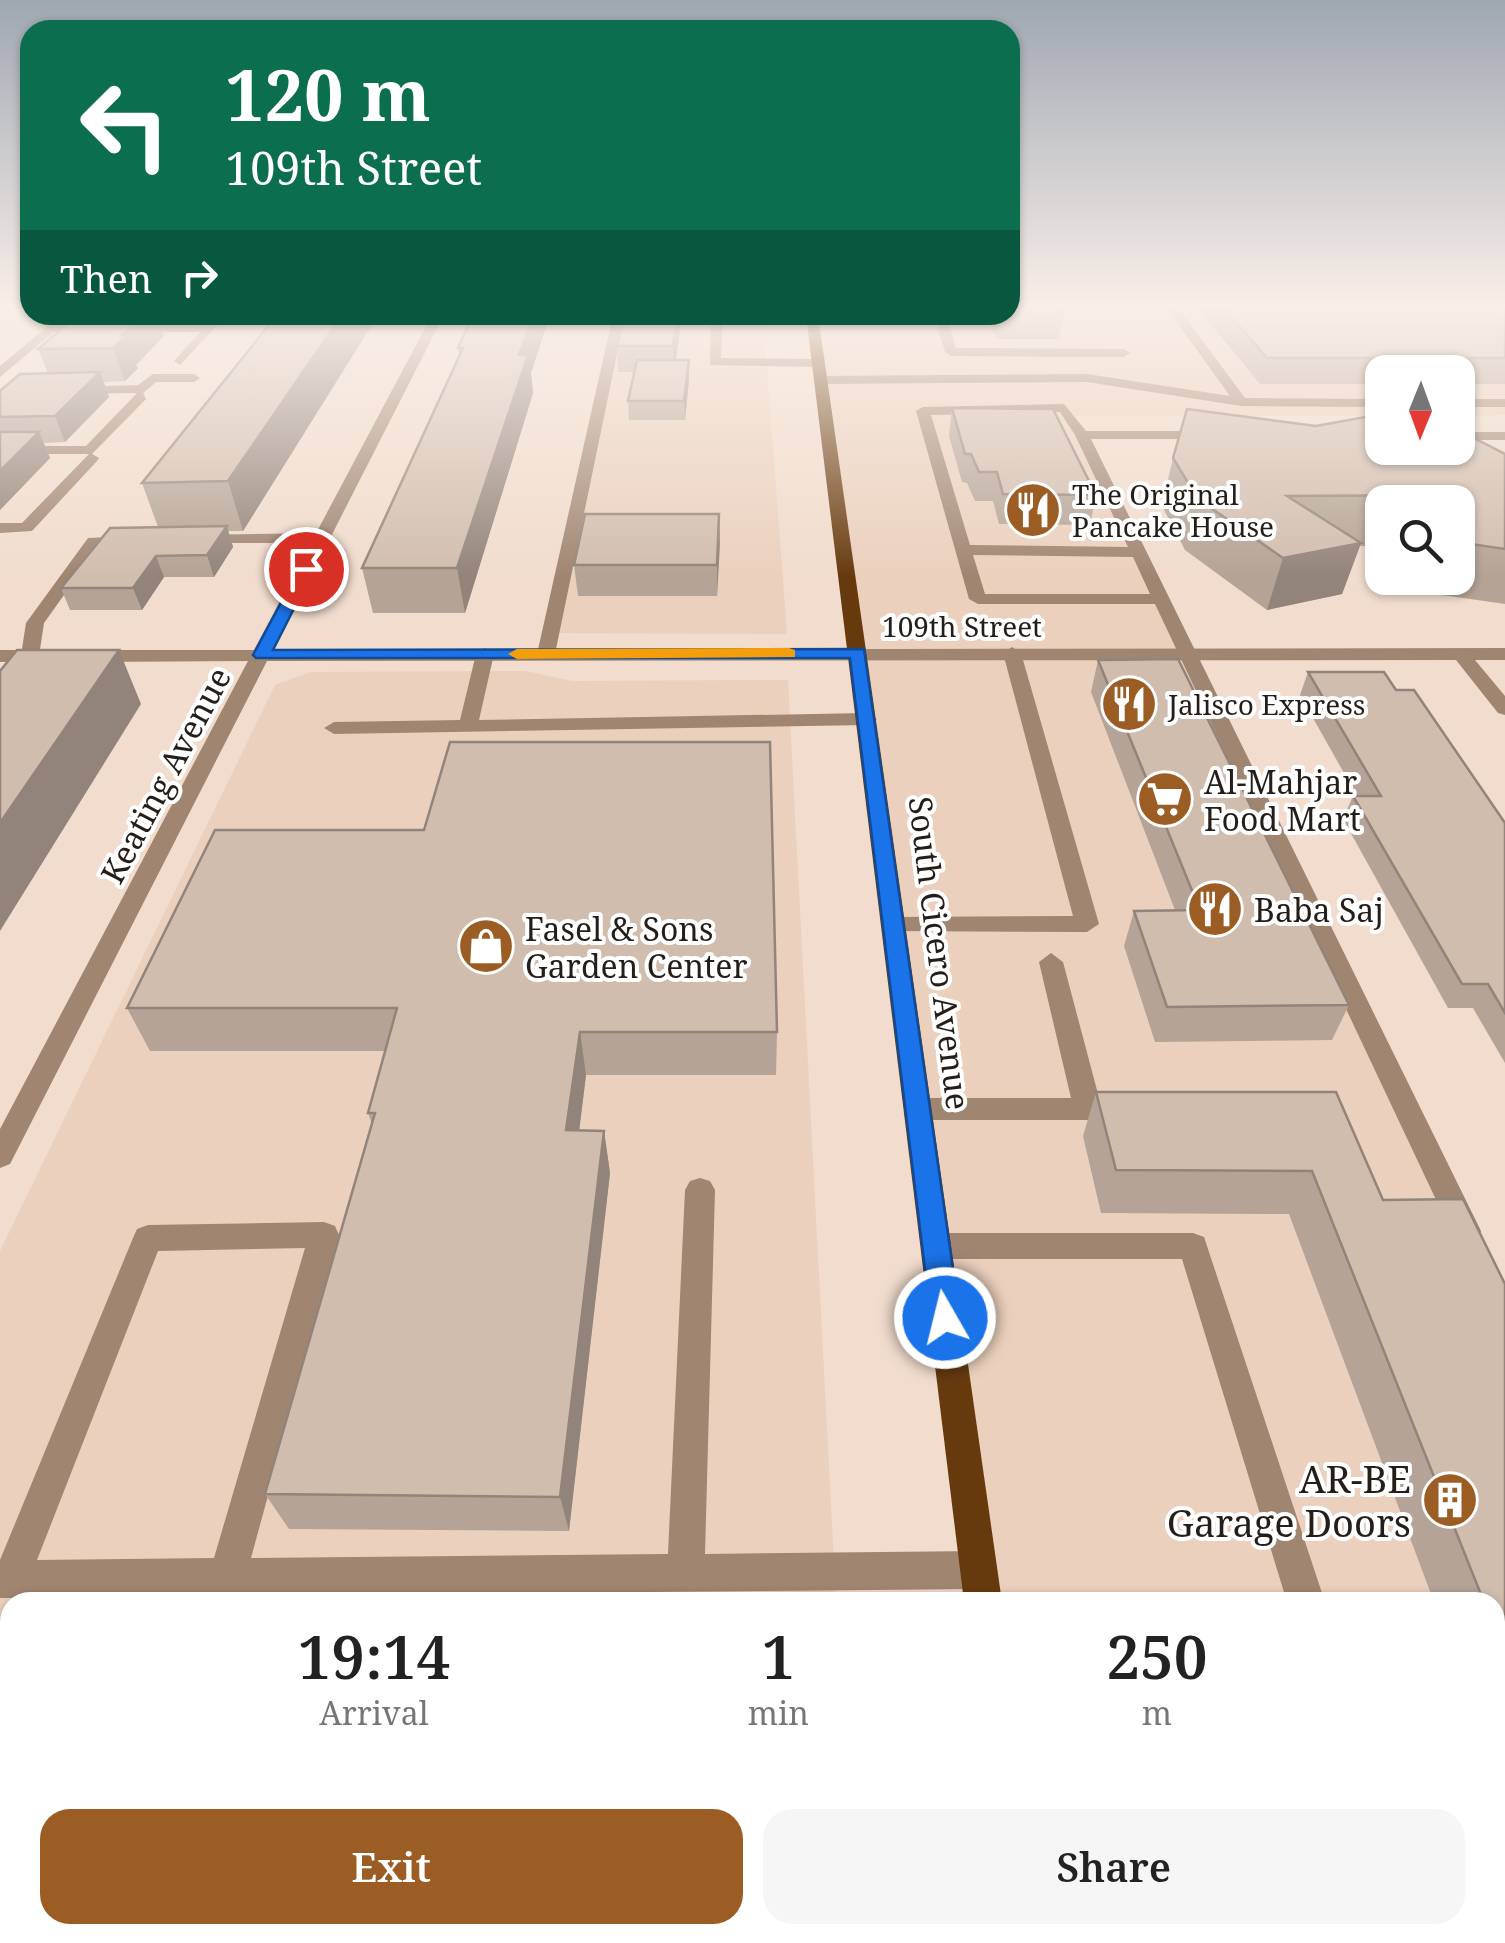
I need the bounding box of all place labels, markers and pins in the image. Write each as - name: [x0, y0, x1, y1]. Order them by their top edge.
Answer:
- place label: The Original Pancake House: [1072, 475, 1274, 545]
- restaurant icon: The Original Pancake House: [1003, 480, 1063, 540]
- pin: [264, 527, 349, 612]
- restaurant icon: Jalisco Express: [1099, 674, 1159, 734]
- place label: Jalisco Express: [1167, 685, 1366, 723]
- place label: Al-Mahjar Food Mart: [1204, 760, 1361, 840]
- supermarket icon: Al-Mahjar Food Mart: [1135, 769, 1195, 829]
- restaurant icon: Baba Saj: [1185, 879, 1245, 939]
- place label: Baba Saj: [1254, 888, 1384, 931]
- place label: Fasel & Sons Garden Center: [525, 907, 748, 987]
- shop icon: Fasel & Sons Garden Center: [456, 916, 516, 976]
- place label: AR-BE Garage Doors: [1167, 1452, 1411, 1548]
- building icon: AR-BE Garage Doors: [1420, 1470, 1480, 1530]

